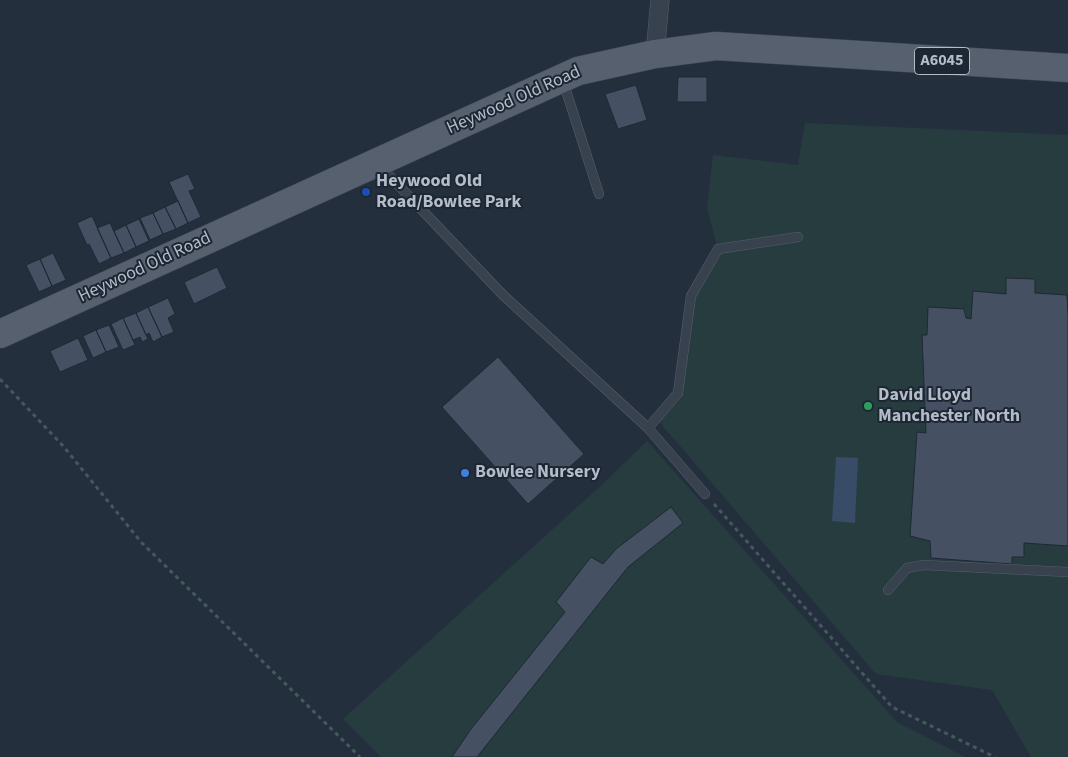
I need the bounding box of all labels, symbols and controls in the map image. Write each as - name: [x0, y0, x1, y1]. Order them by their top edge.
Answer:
- road number: A6045: [914, 48, 970, 74]
- street label: Heywood Old Road: [444, 62, 584, 140]
- place label: Heywood Old Road/Bowlee Park: [376, 171, 521, 213]
- marker: Heywood Old Road/Bowlee Park: [360, 186, 372, 198]
- street label: Heywood Old Road: [75, 228, 215, 308]
- place label: David Lloyd Manchester North: [878, 385, 1020, 428]
- marker: David Lloyd Manchester North: [862, 400, 874, 412]
- place label: Bowlee Nursery: [475, 462, 600, 484]
- marker: Bowlee Nursery: [459, 467, 471, 479]

